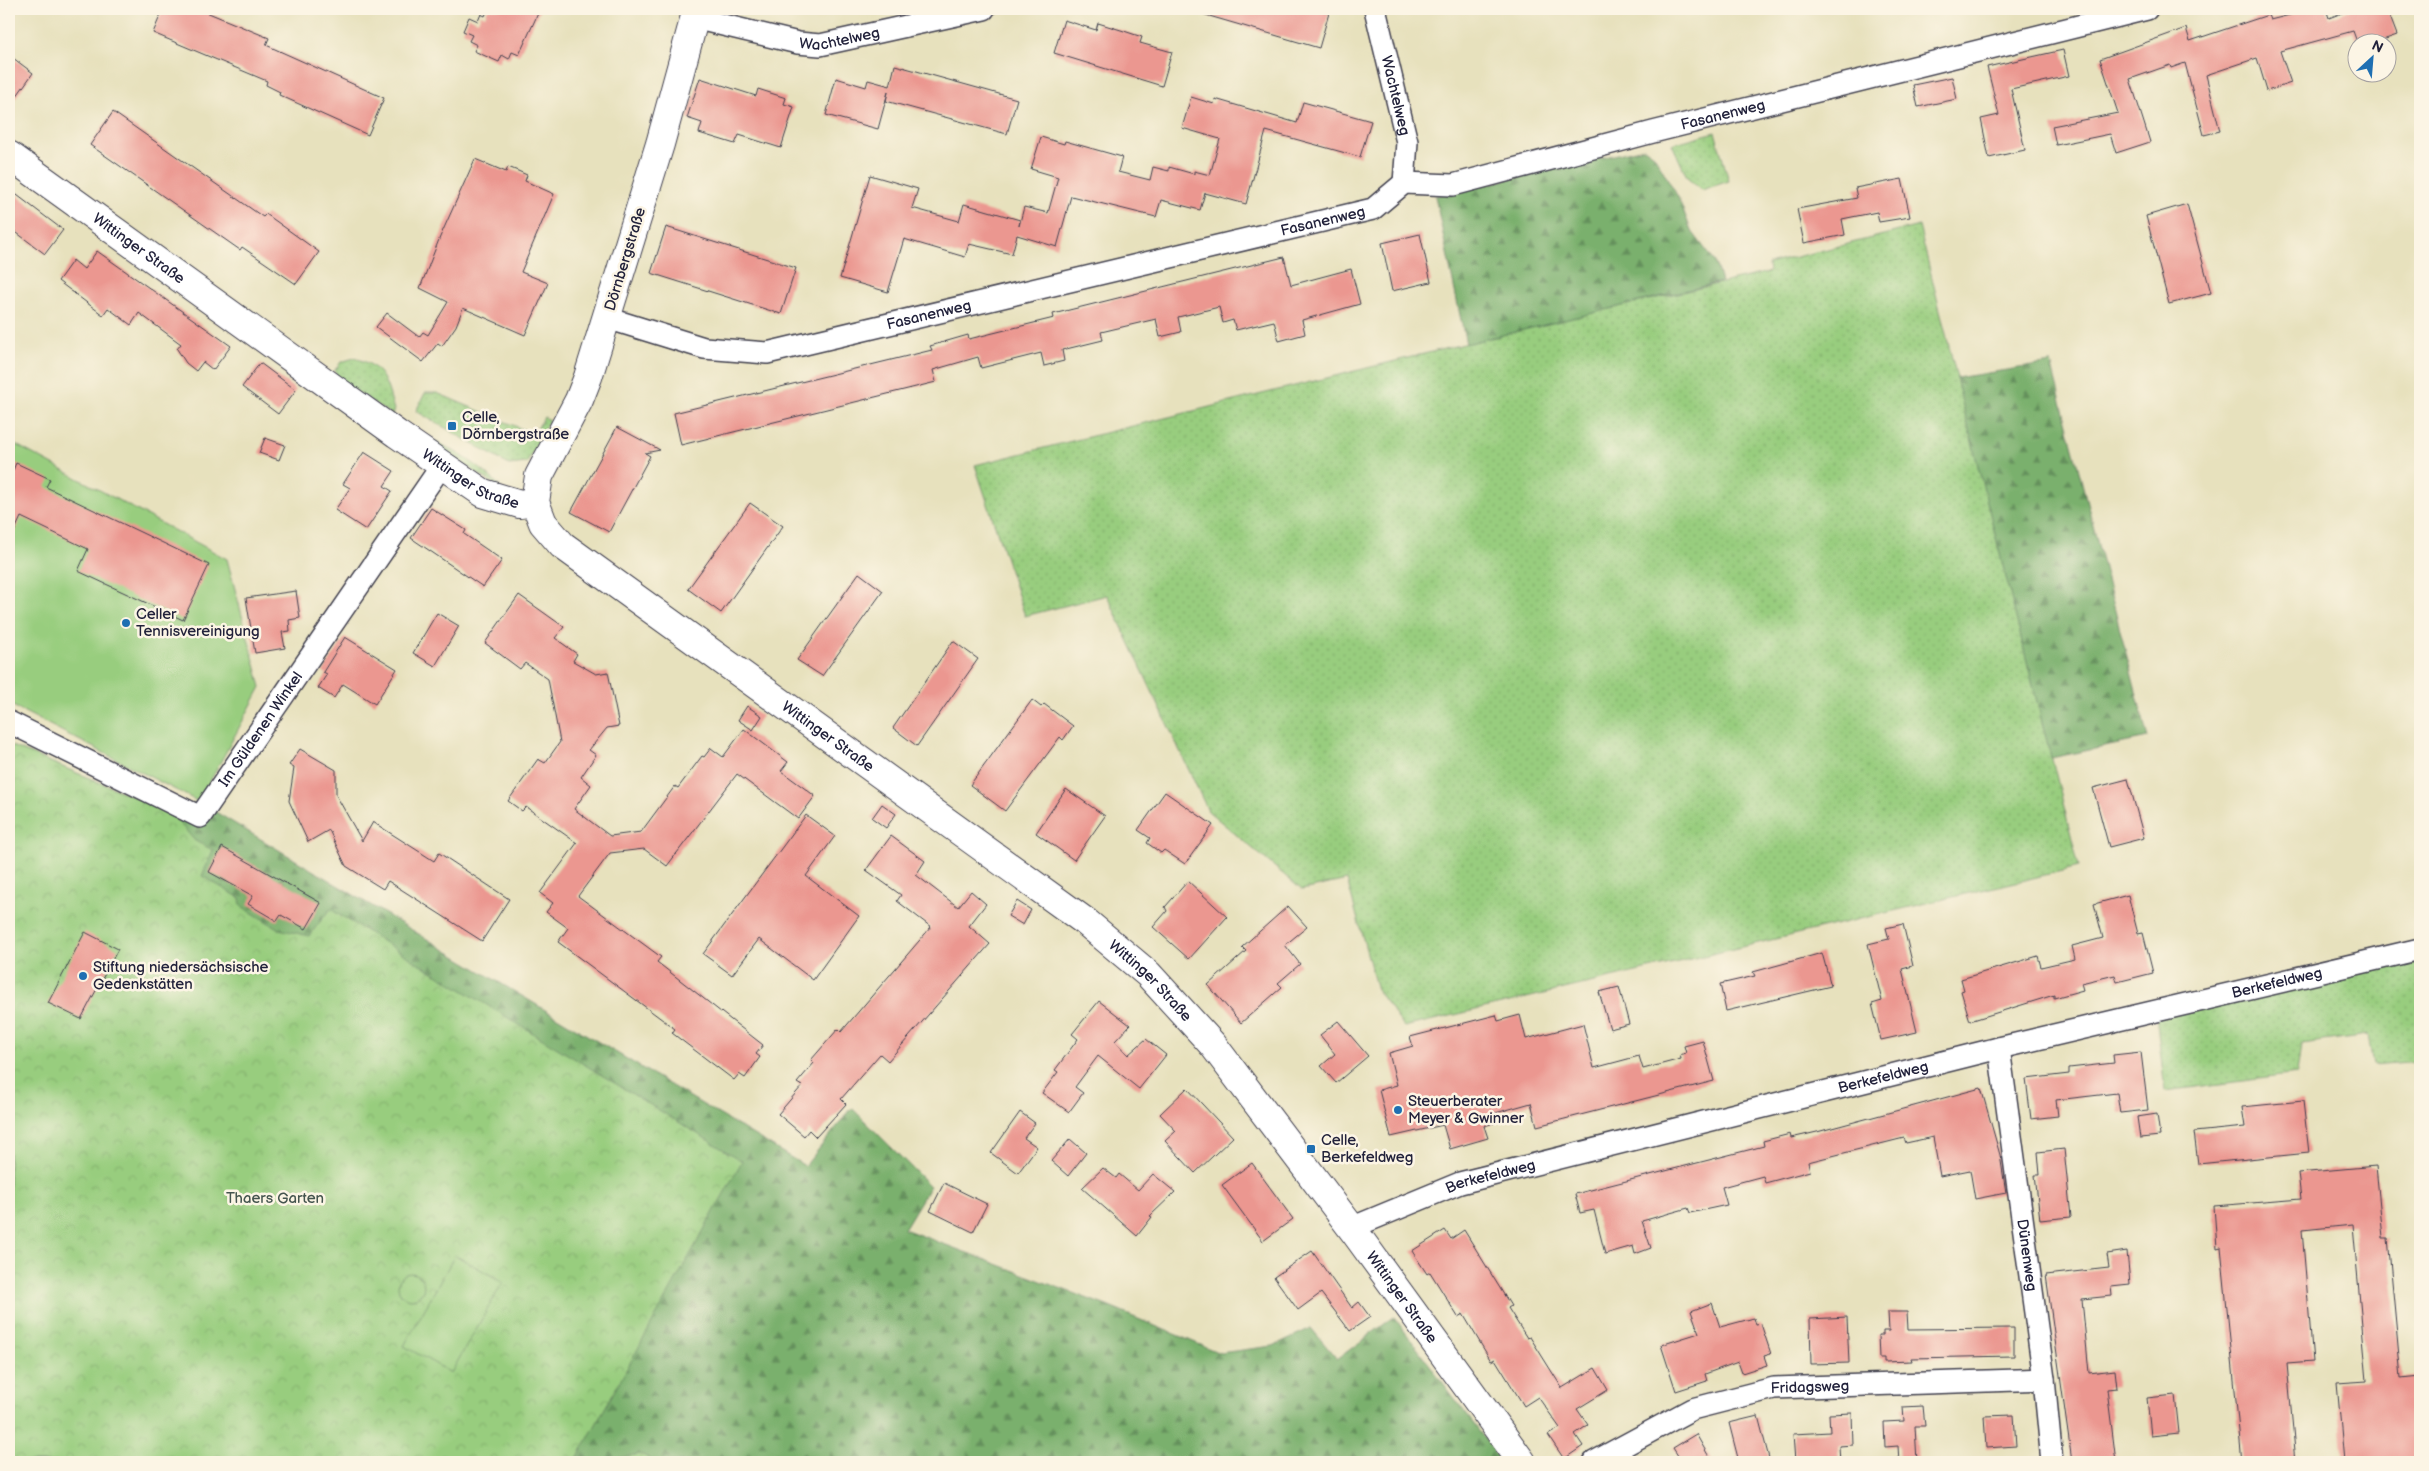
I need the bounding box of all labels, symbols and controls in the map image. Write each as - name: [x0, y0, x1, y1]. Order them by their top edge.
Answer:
- street label: Wachtelweg: [798, 23, 881, 55]
- north arrow: [2346, 32, 2396, 82]
- text: N: [2369, 37, 2386, 57]
- street label: Wachtelweg: [1377, 54, 1414, 138]
- street label: Fasanenweg: [1679, 95, 1767, 135]
- street label: Fasanenweg: [1279, 202, 1367, 241]
- street label: Dörnbergstraße: [601, 205, 650, 313]
- street label: Wittinger Straße: [89, 209, 189, 288]
- street label: Fasanenweg: [885, 296, 973, 334]
- place label: Celle, Dörnbergstraße: [462, 408, 569, 444]
- marker: Celle, Dörnbergstraße: [446, 420, 458, 432]
- street label: Wittinger Straße: [418, 445, 521, 513]
- place label: Celler Tennisvereinigung: [136, 605, 260, 641]
- marker: Celler Tennisvereinigung: [120, 617, 132, 629]
- street label: Im Güldenen Winkel: [215, 668, 307, 790]
- street label: Wittinger Straße: [778, 697, 878, 776]
- street label: Wittinger Straße: [1105, 936, 1196, 1026]
- place label: Stiftung niedersächsische Gedenkstätten: [93, 958, 268, 994]
- street label: Berkefeldweg: [2230, 963, 2324, 1003]
- marker: Stiftung niedersächsische Gedenkstätten: [77, 970, 89, 982]
- street label: Berkefeldweg: [1836, 1057, 1930, 1098]
- place label: Steuerberater Meyer & Gwinner: [1408, 1092, 1525, 1128]
- marker: Steuerberater Meyer & Gwinner: [1392, 1104, 1404, 1116]
- place label: Celle, Berkefeldweg: [1321, 1131, 1413, 1167]
- marker: Celle, Berkefeldweg: [1305, 1143, 1317, 1155]
- street label: Berkefeldweg: [1443, 1155, 1537, 1198]
- park label: Thaers Garten: [226, 1189, 324, 1208]
- street label: Dünenweg: [2012, 1218, 2041, 1292]
- street label: Wittinger Straße: [1362, 1248, 1441, 1347]
- street label: Fridagsweg: [1770, 1376, 1850, 1398]

